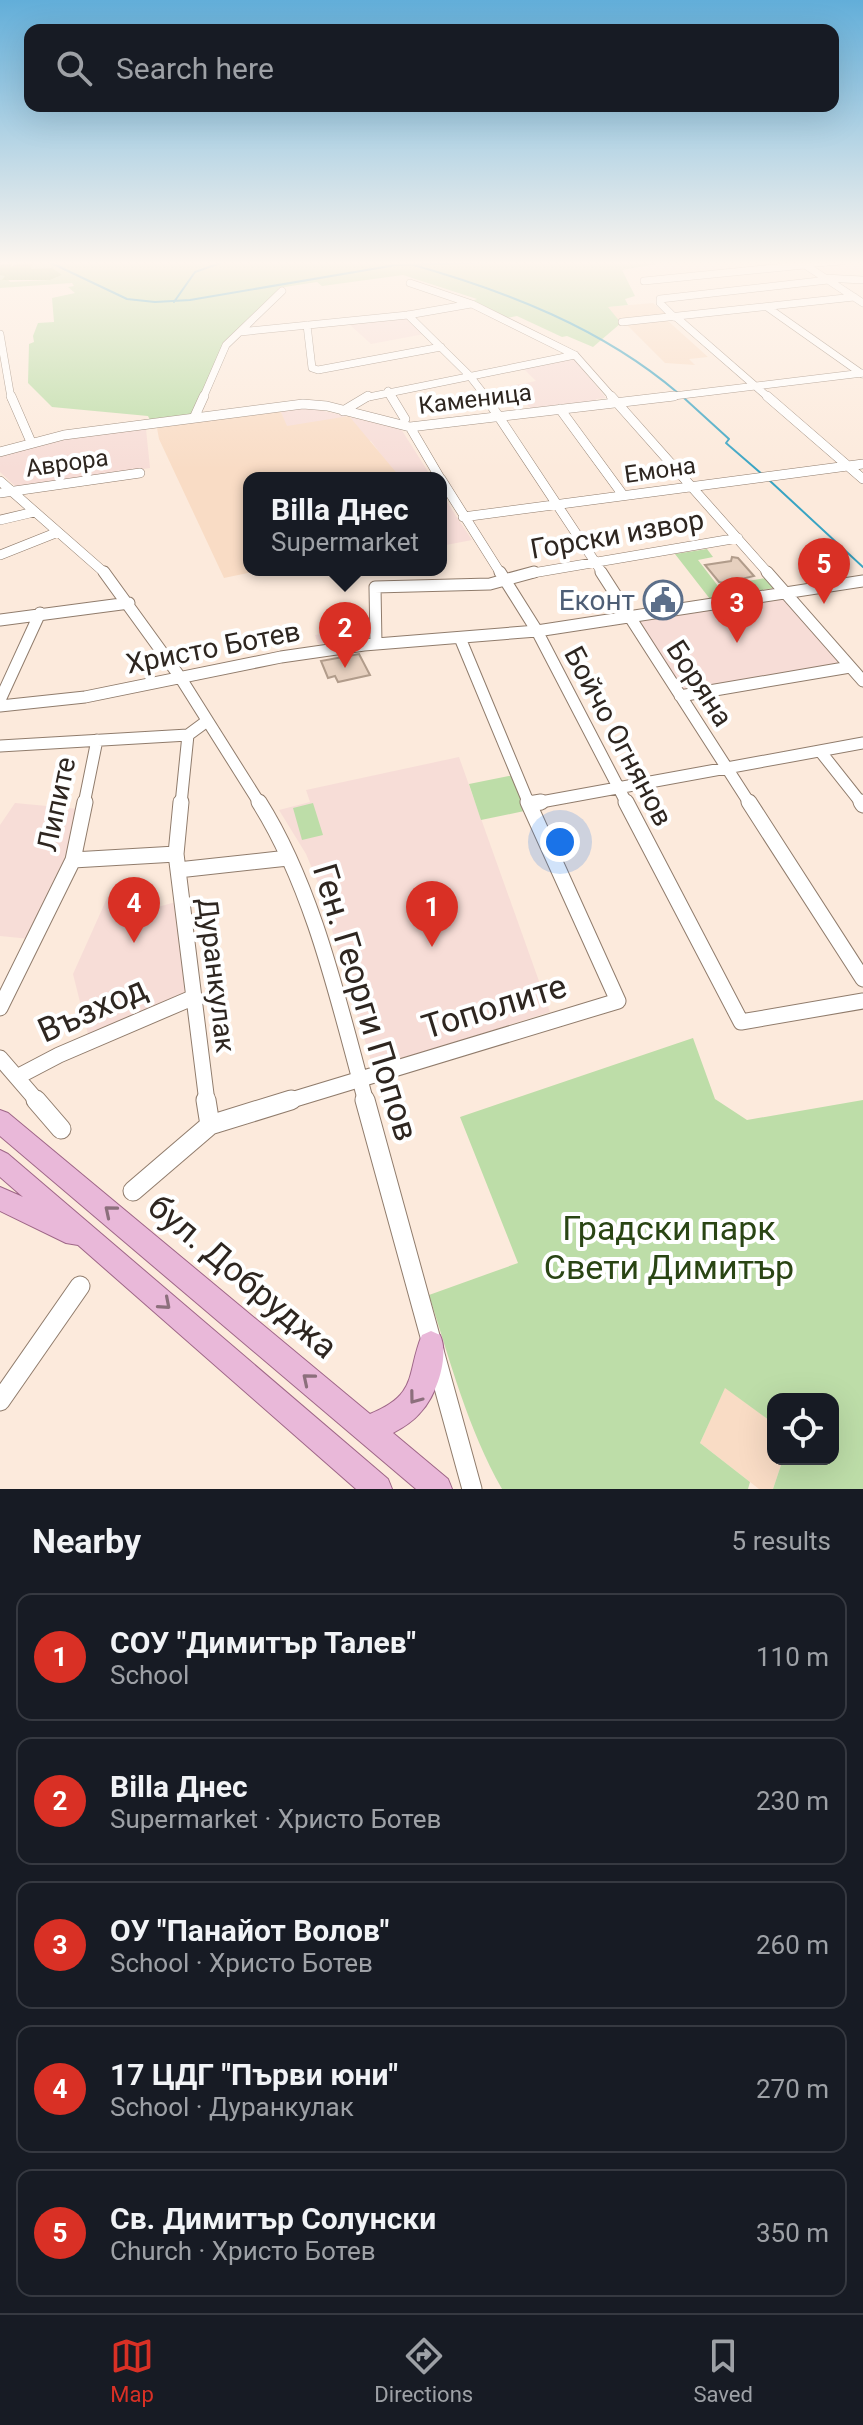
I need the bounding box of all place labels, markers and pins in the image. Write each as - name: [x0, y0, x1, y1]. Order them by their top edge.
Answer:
- pin: 5: [798, 538, 850, 604]
- pin: 3: [711, 577, 763, 643]
- public building icon: Еконт: [642, 579, 684, 621]
- place label: Еконт: [559, 584, 635, 617]
- pin: 2: [319, 602, 371, 668]
- pin: 4: [108, 877, 160, 943]
- pin: 1: [406, 881, 458, 947]

